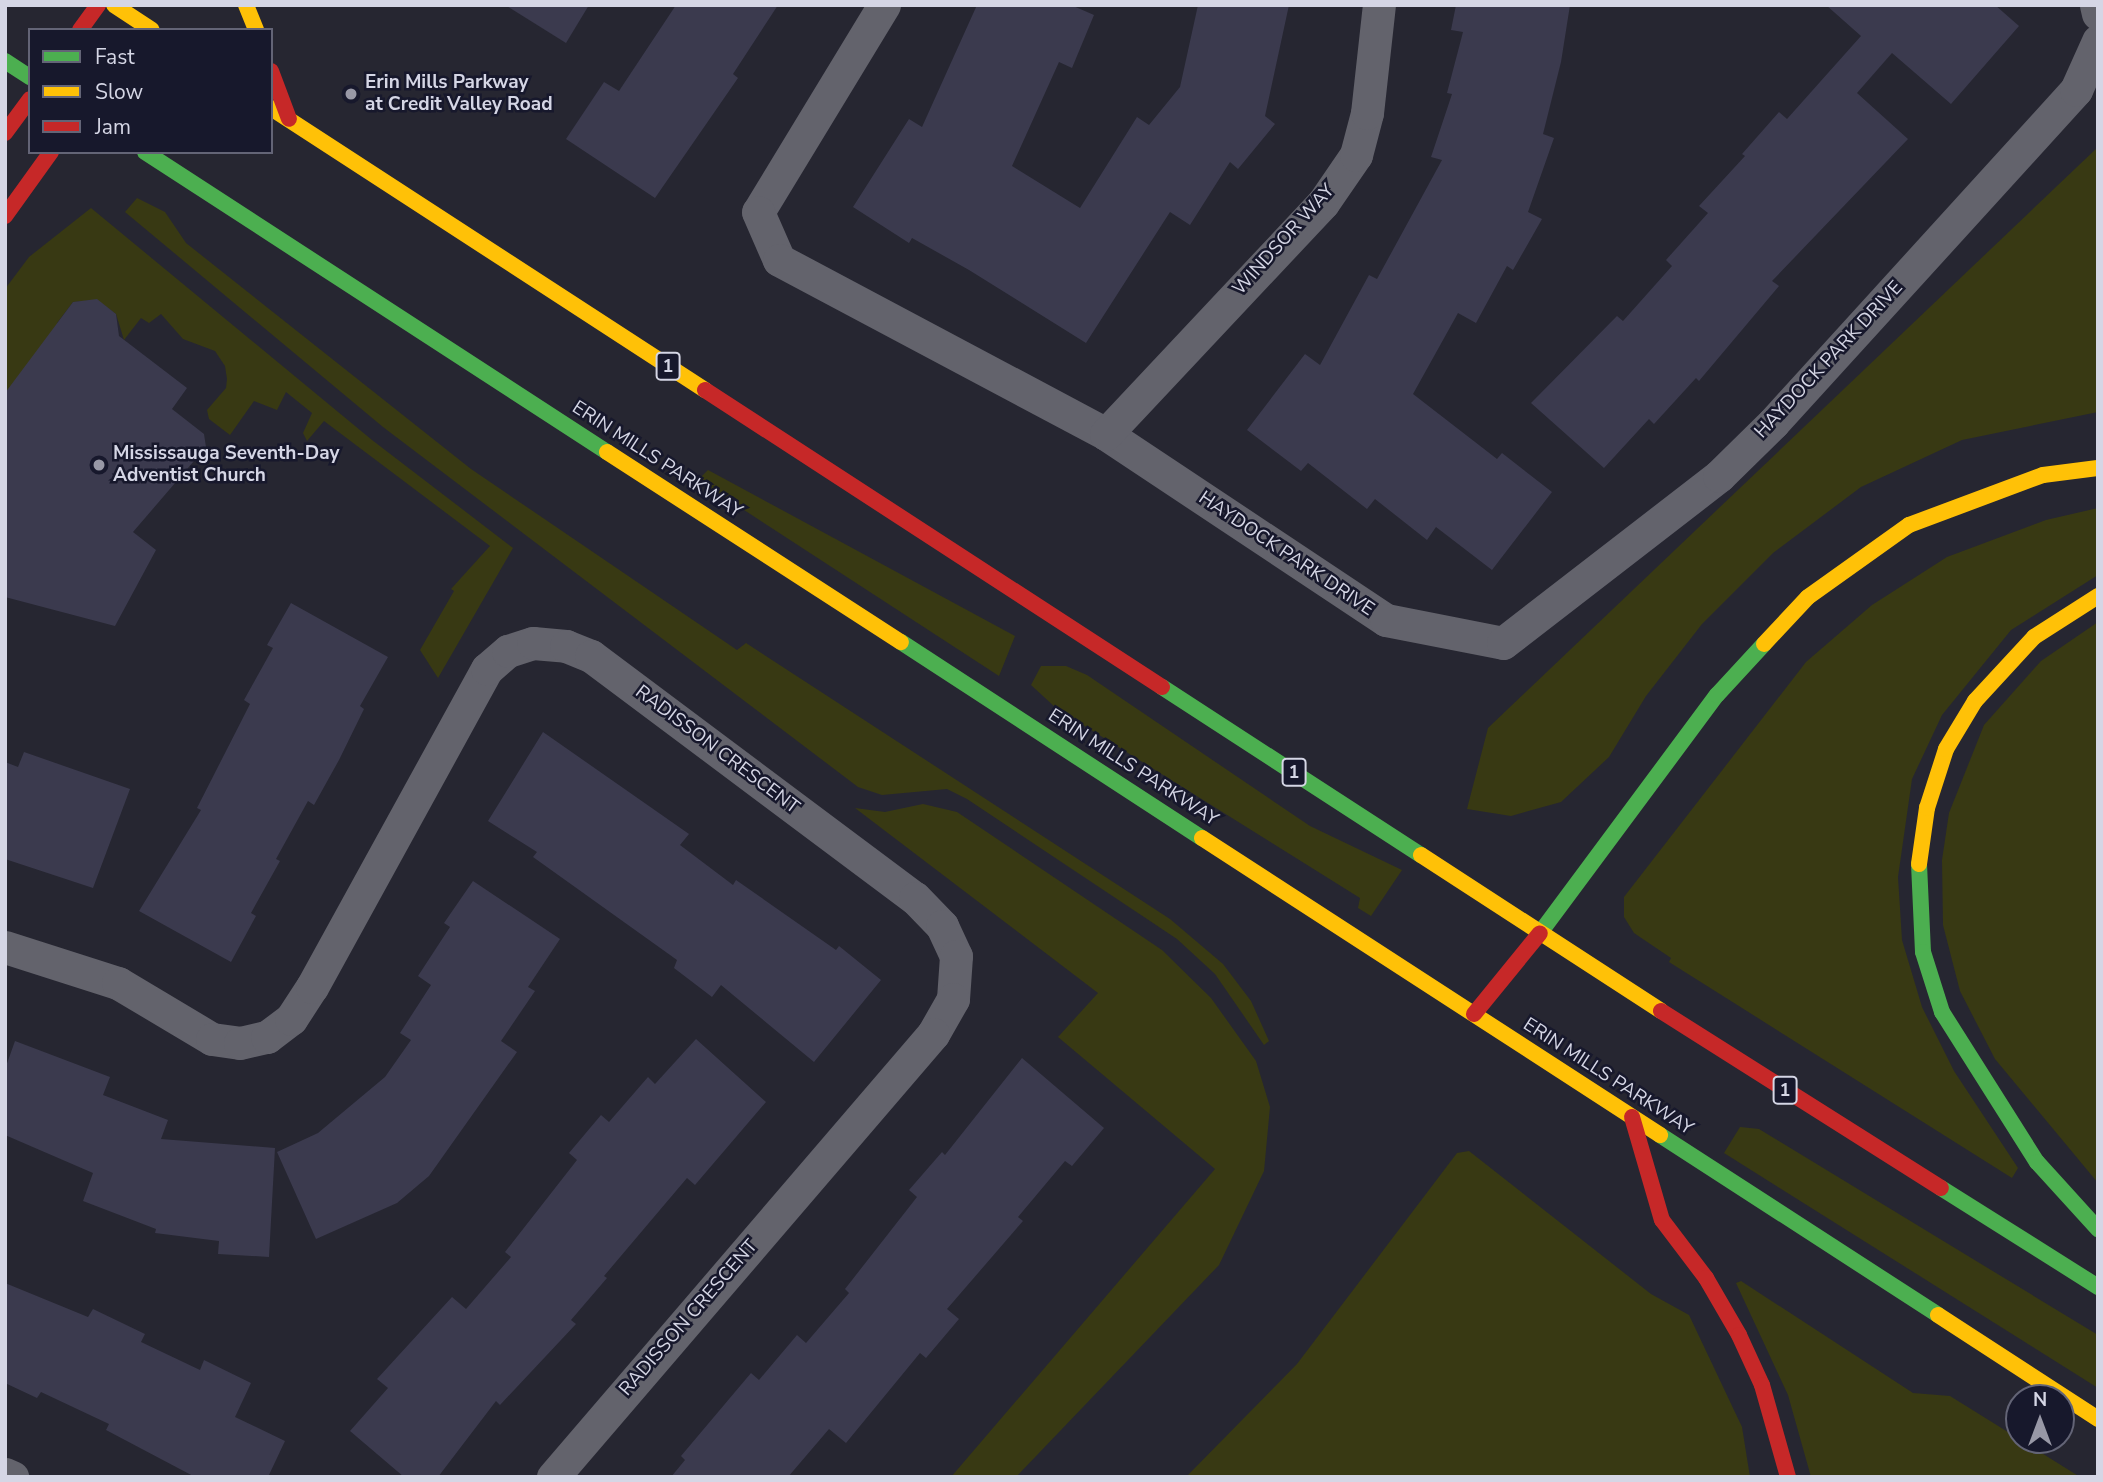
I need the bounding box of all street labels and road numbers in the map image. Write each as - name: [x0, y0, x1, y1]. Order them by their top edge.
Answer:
- street label: WINDSOR WAY: [1228, 180, 1340, 300]
- street label: HAYDOCK PARK DRIVE: [1750, 277, 1908, 443]
- road number: 1: [654, 352, 682, 380]
- street label: ERIN MILLS PARKWAY: [568, 396, 746, 524]
- street label: HAYDOCK PARK DRIVE: [1194, 487, 1378, 621]
- street label: RADISSON CRESCENT: [630, 681, 804, 819]
- street label: ERIN MILLS PARKWAY: [1044, 704, 1222, 832]
- road number: 1: [1280, 758, 1308, 786]
- street label: ERIN MILLS PARKWAY: [1519, 1013, 1697, 1141]
- road number: 1: [1771, 1076, 1799, 1105]
- street label: RADISSON CRESCENT: [615, 1235, 763, 1401]

